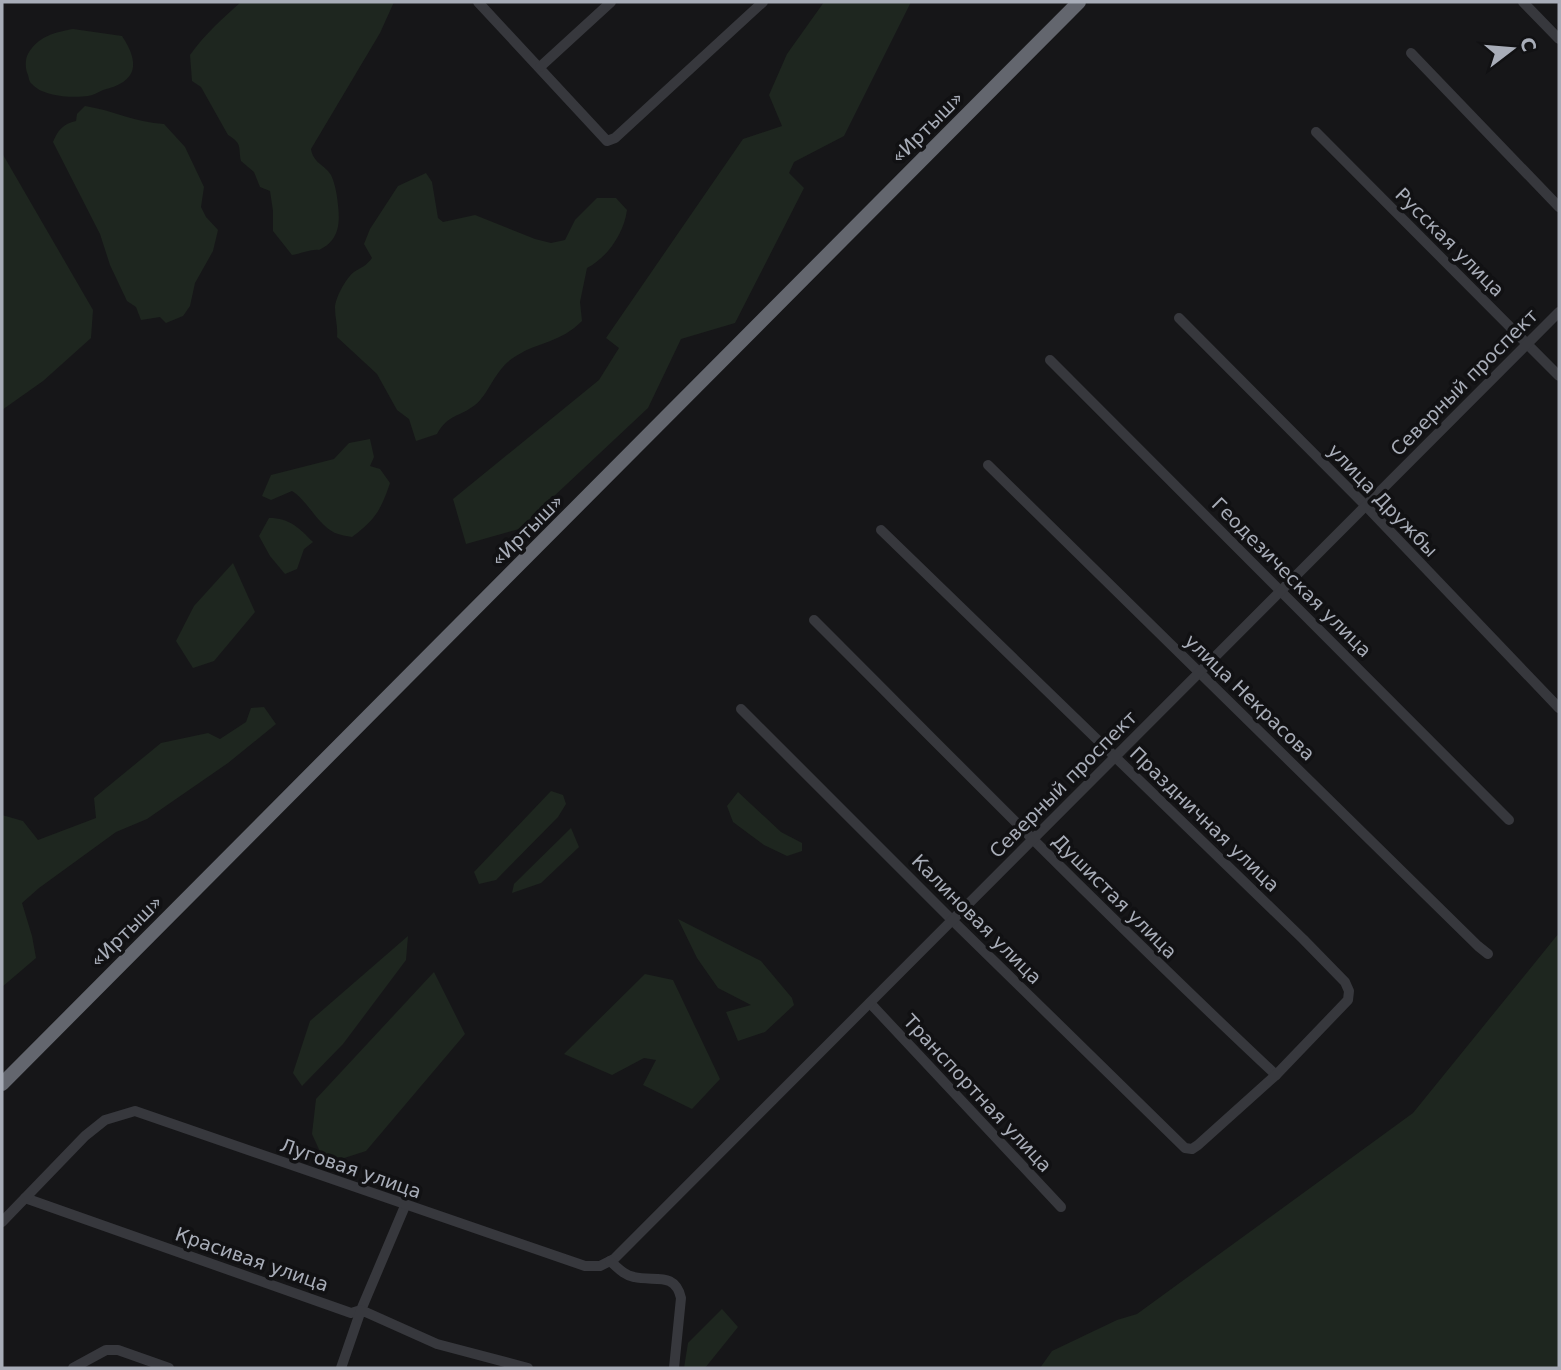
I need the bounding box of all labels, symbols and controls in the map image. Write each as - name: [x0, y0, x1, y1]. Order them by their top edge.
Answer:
- north arrow: [1477, 14, 1547, 84]
- text: С: [1516, 35, 1541, 54]
- street label: «Иртыш»: [886, 86, 968, 168]
- street label: Русская улица: [1391, 183, 1509, 301]
- street label: Северный проспект: [1386, 304, 1542, 460]
- street label: улица Дружбы: [1324, 439, 1442, 561]
- street label: «Иртыш»: [486, 489, 568, 571]
- street label: Геодезическая улица: [1208, 493, 1376, 661]
- street label: улица Некрасова: [1180, 629, 1320, 765]
- street label: Северный проспект: [985, 706, 1141, 862]
- street label: Праздничная улица: [1126, 742, 1284, 896]
- street label: Душистая улица: [1048, 829, 1182, 963]
- street label: Калиновая улица: [908, 850, 1046, 988]
- street label: «Иртыш»: [85, 890, 167, 972]
- street label: Транспортная улица: [899, 1009, 1057, 1176]
- street label: Луговая улица: [278, 1134, 424, 1202]
- street label: Красивая улица: [172, 1222, 332, 1296]

